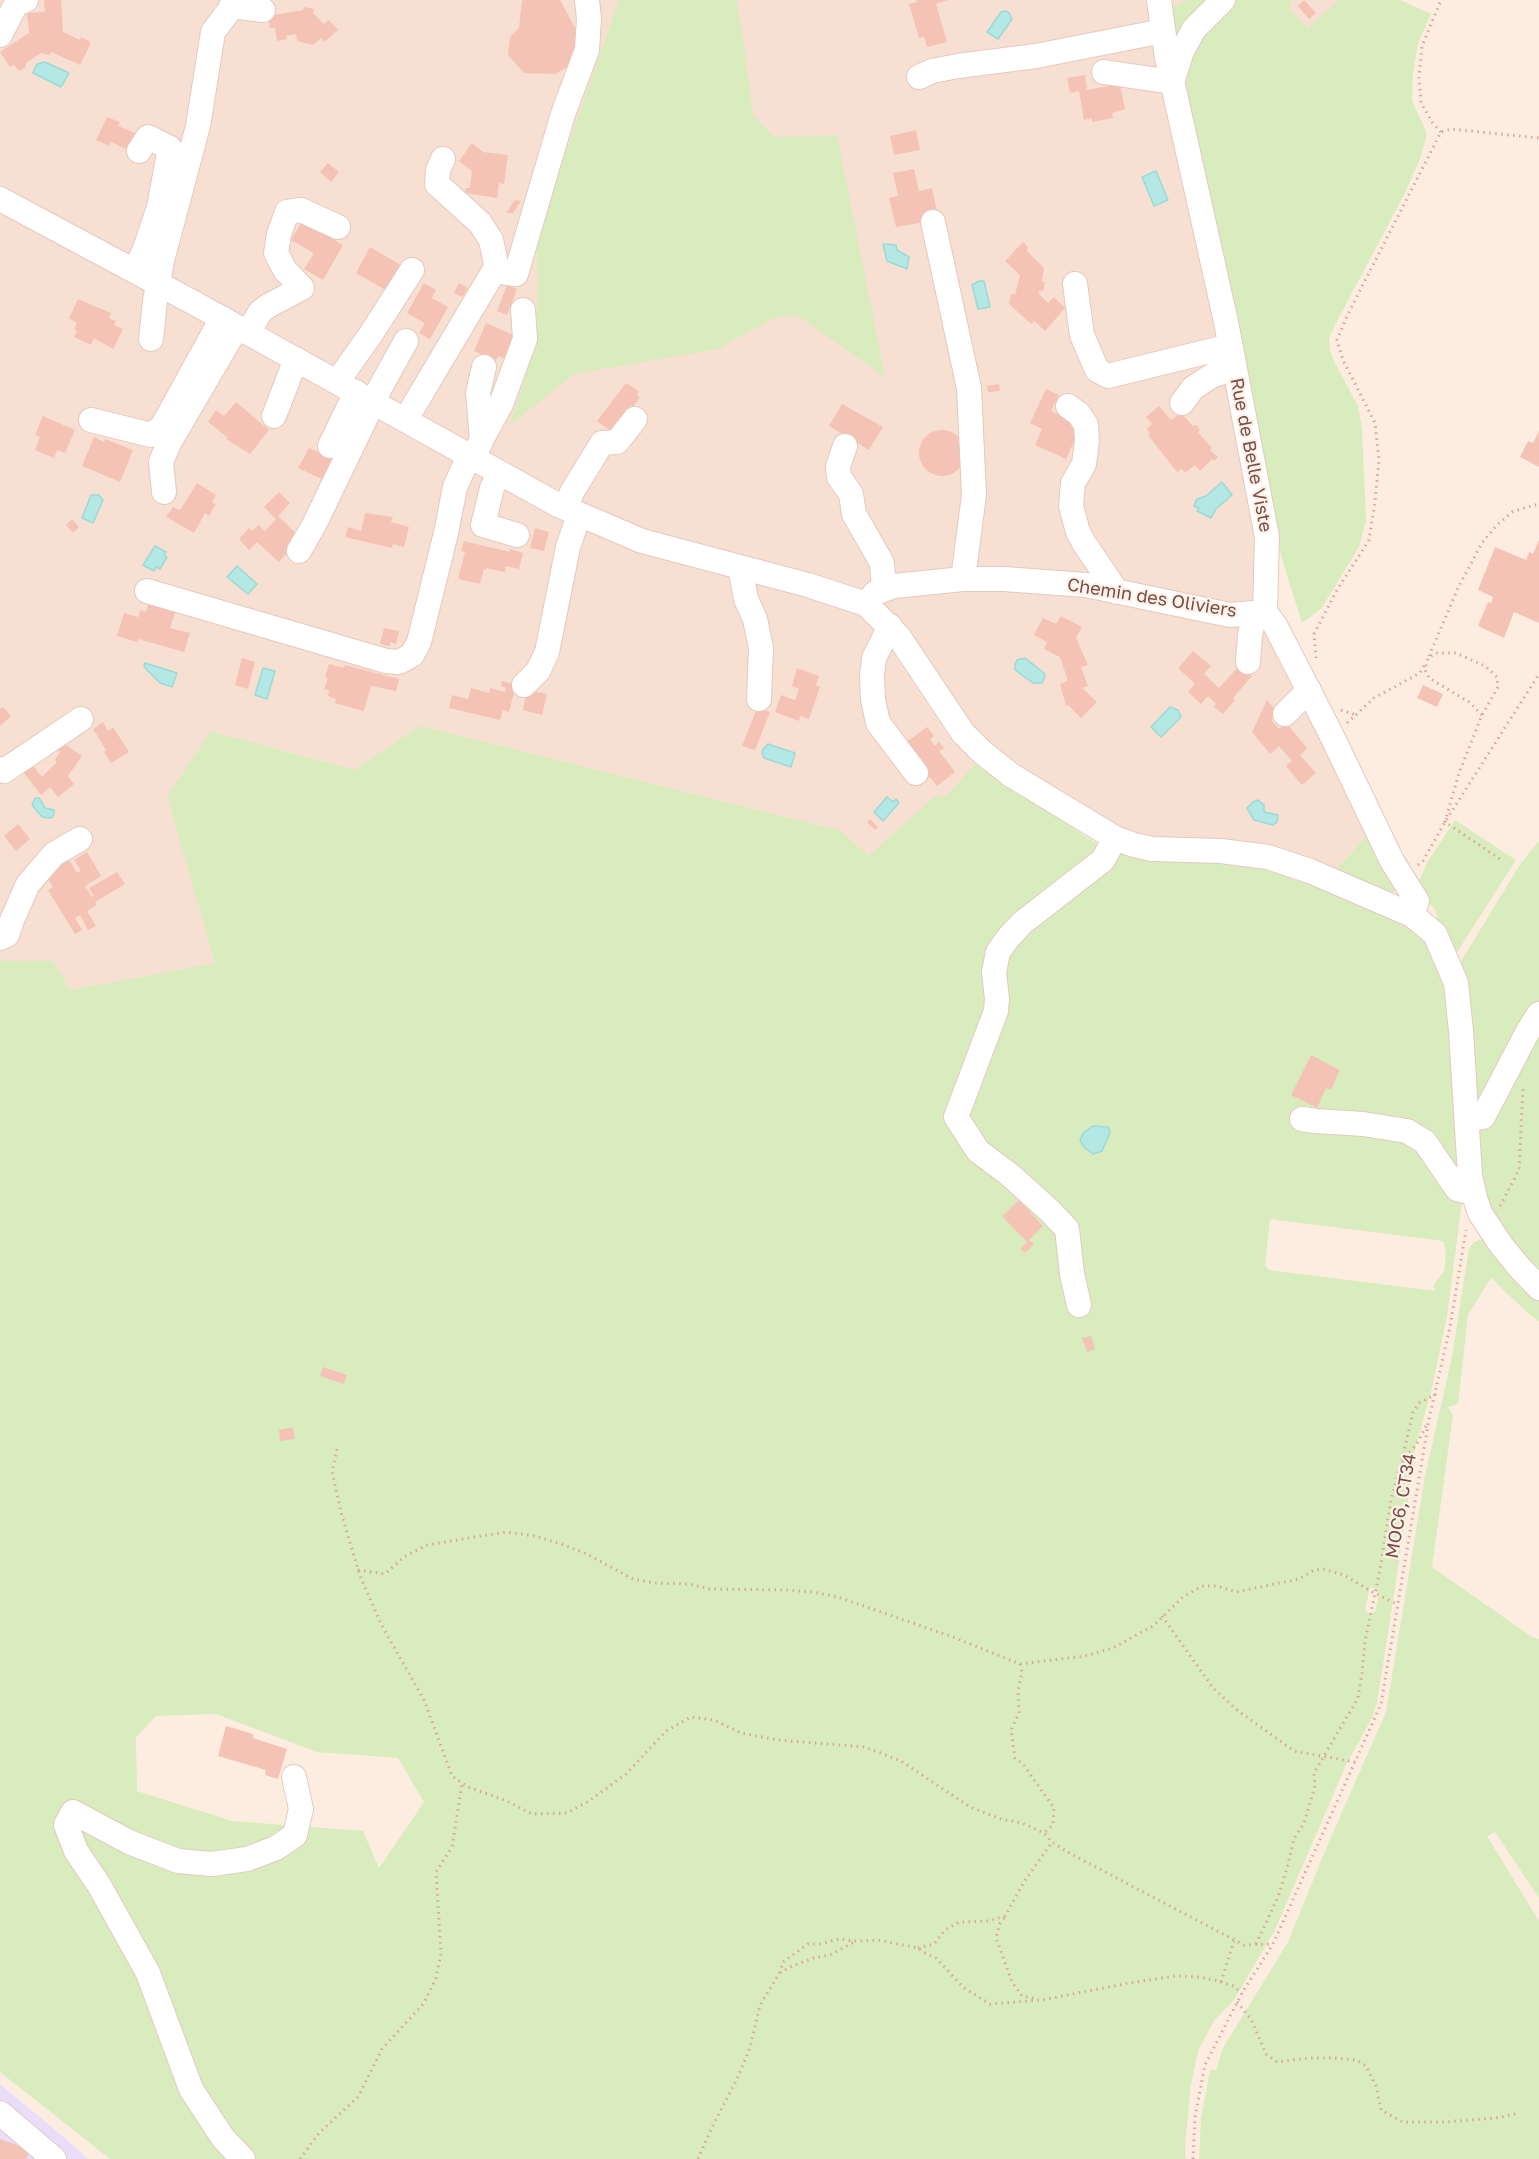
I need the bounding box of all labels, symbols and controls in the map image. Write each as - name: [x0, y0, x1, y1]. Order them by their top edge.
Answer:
- street label: Rue de Belle Viste: [1225, 376, 1277, 534]
- street label: Chemin des Oliviers: [1066, 574, 1238, 622]
- street label: MOC6, CT34: [1381, 1452, 1421, 1560]

